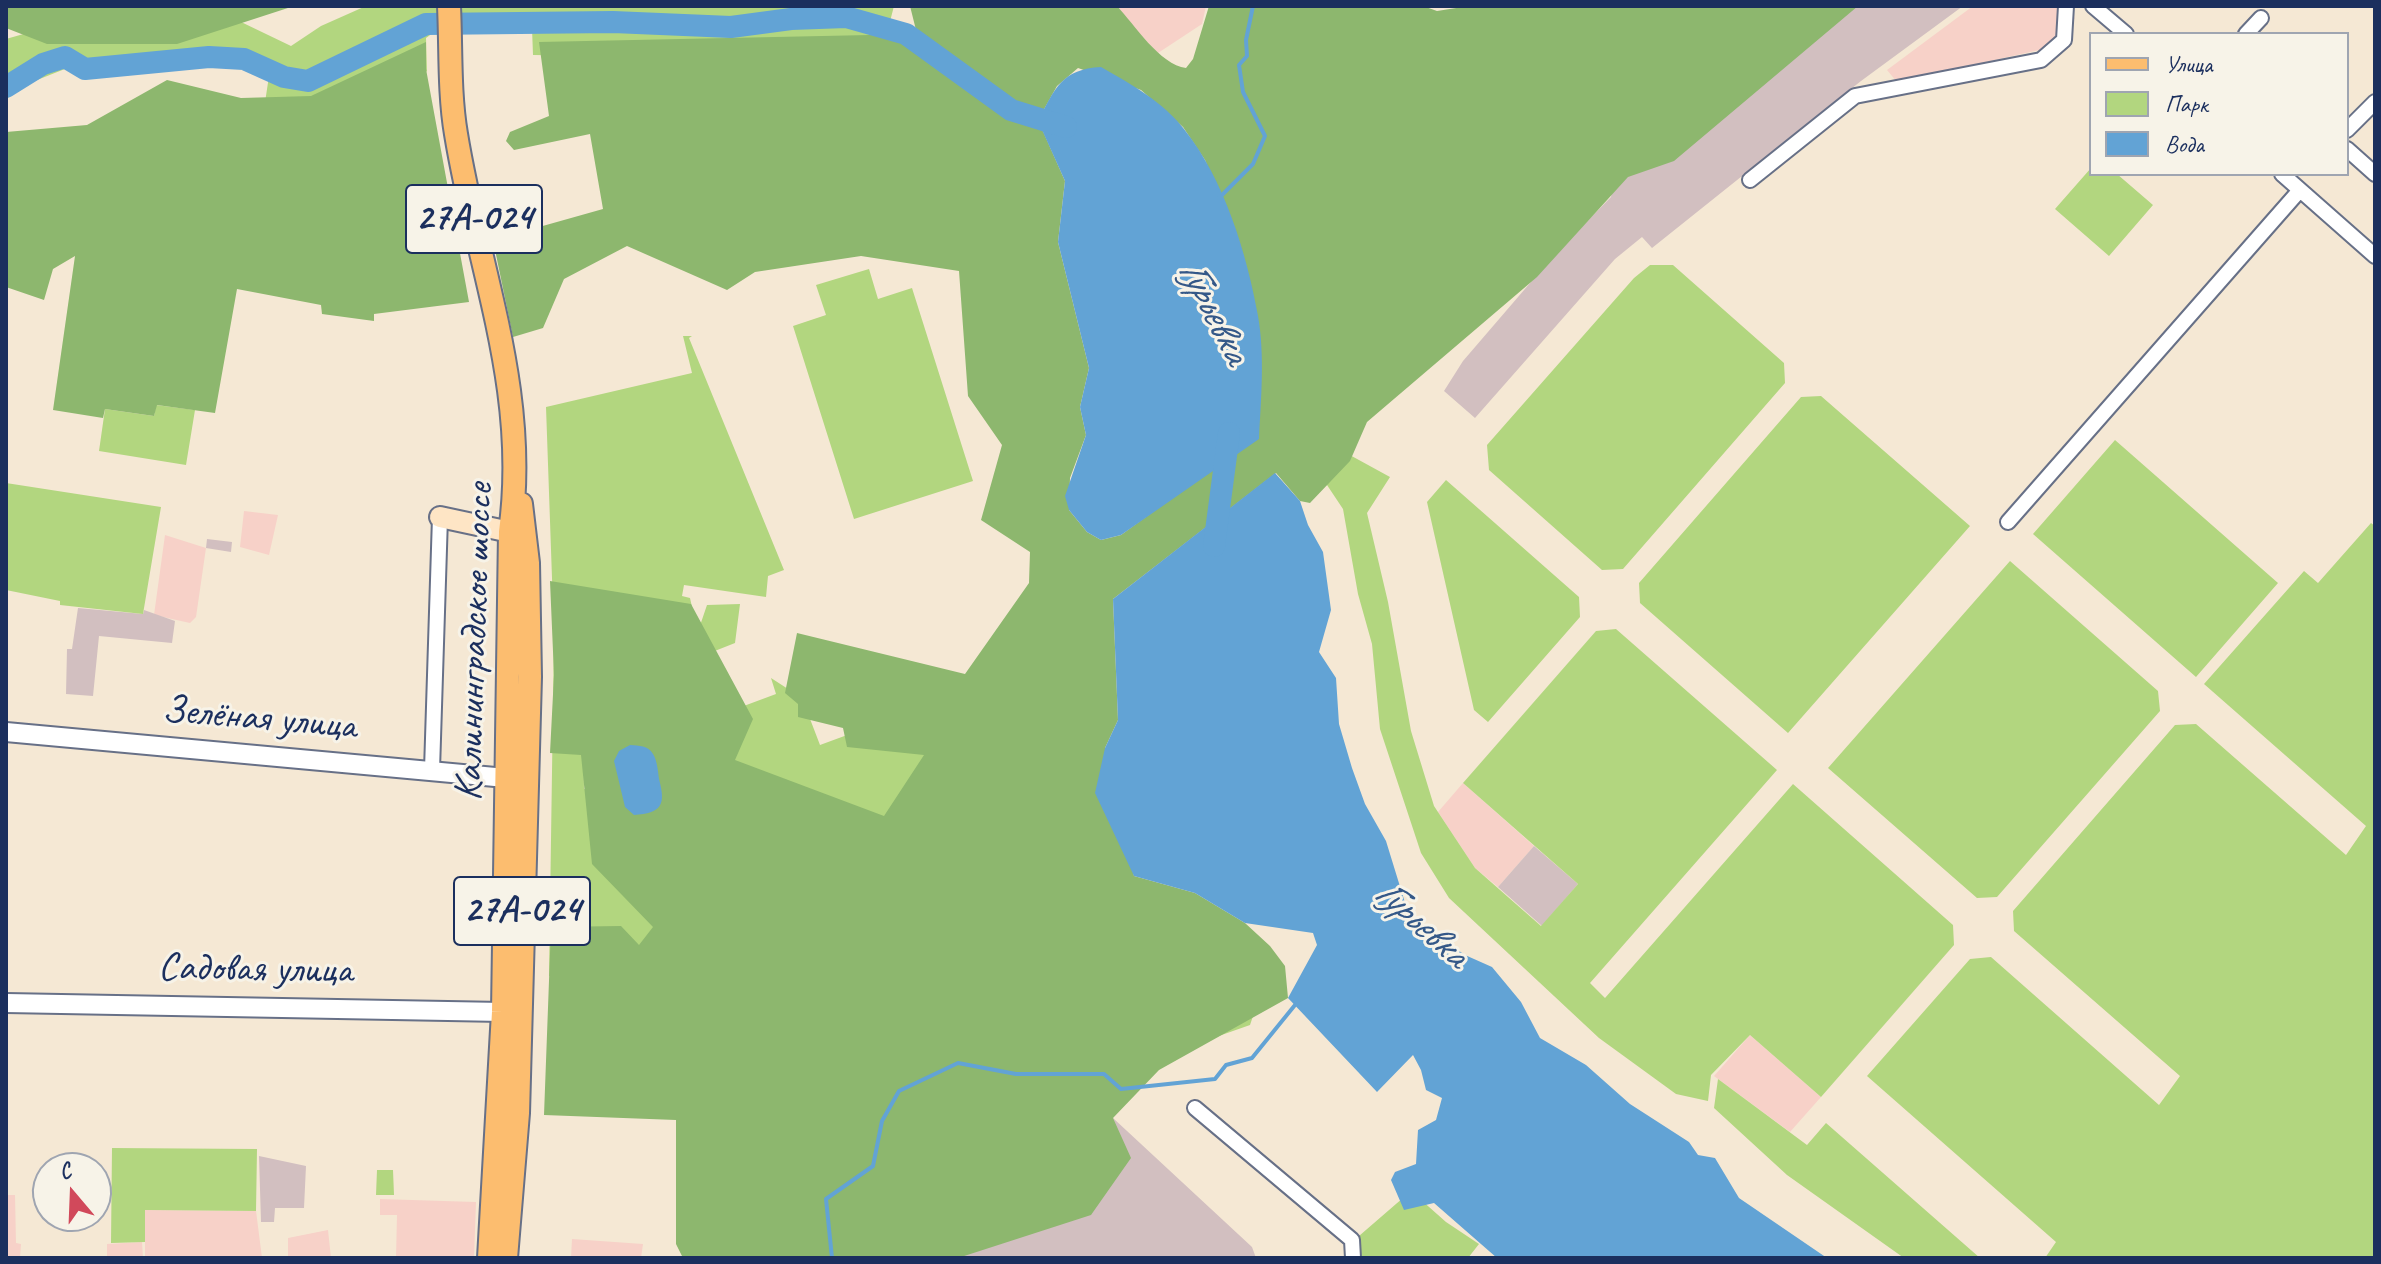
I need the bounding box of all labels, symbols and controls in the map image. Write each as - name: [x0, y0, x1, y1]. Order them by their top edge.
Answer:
- legend: [2089, 32, 2349, 176]
- text: Улица: [2165, 49, 2213, 79]
- text: Парк: [2165, 89, 2208, 119]
- text: Вода: [2165, 129, 2204, 159]
- road number: 27А-024: [406, 185, 542, 253]
- water label: Гурьевка: [1166, 252, 1260, 372]
- street label: Калининградское шоссе: [445, 482, 505, 802]
- street label: Зелёная улица: [160, 687, 358, 751]
- water label: Гурьевка: [1363, 869, 1479, 979]
- road number: 27А-024: [454, 877, 590, 945]
- street label: Садовая улица: [158, 944, 352, 996]
- north arrow: [32, 1152, 112, 1232]
- text: С: [55, 1156, 75, 1186]

